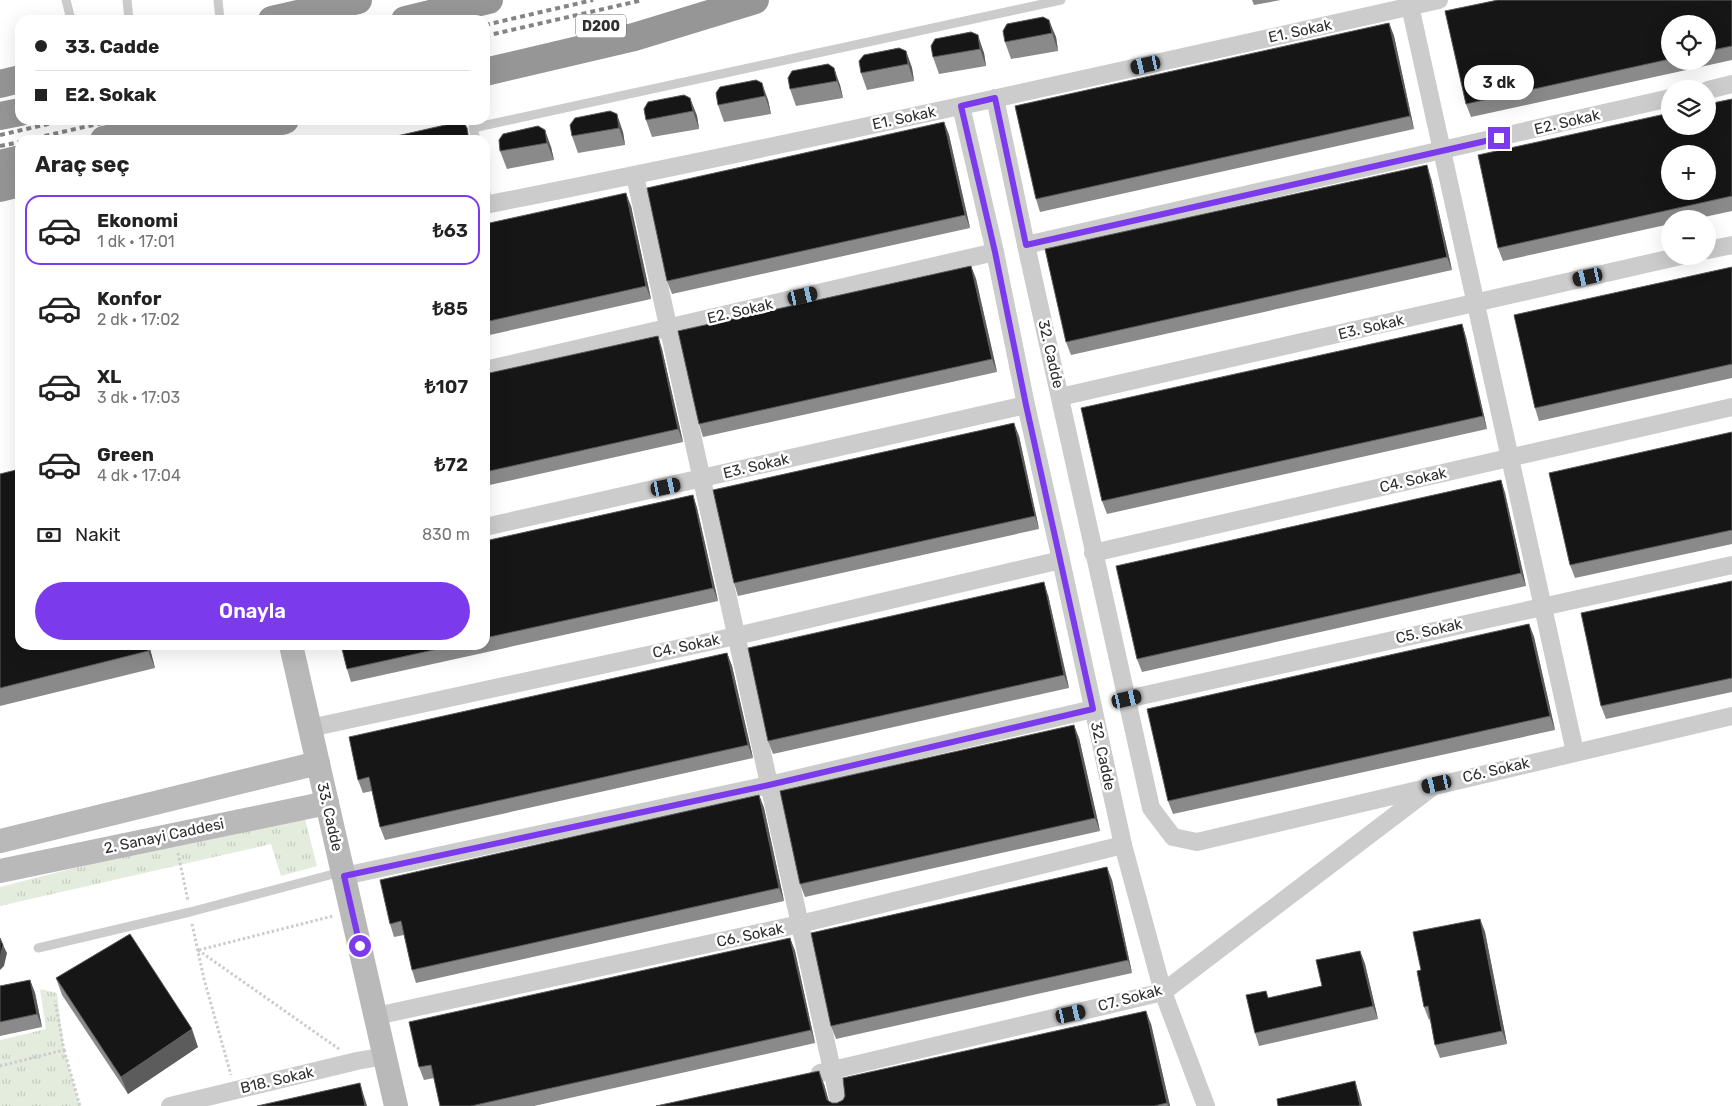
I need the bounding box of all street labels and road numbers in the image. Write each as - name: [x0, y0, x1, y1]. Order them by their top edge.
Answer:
- road number: D200: [576, 15, 626, 38]
- street label: E1. Sokak: [1267, 15, 1334, 46]
- street label: E1. Sokak: [871, 102, 938, 133]
- street label: E2. Sokak: [1532, 106, 1602, 138]
- street label: E2. Sokak: [705, 295, 775, 327]
- street label: E3. Sokak: [1336, 311, 1406, 343]
- street label: 32. Cadde: [1034, 318, 1068, 390]
- street label: E3. Sokak: [721, 450, 791, 482]
- street label: C4. Sokak: [1378, 464, 1448, 496]
- street label: C5. Sokak: [1394, 615, 1464, 647]
- street label: C4. Sokak: [651, 630, 721, 662]
- street label: 32. Cadde: [1087, 720, 1119, 792]
- street label: C6. Sokak: [1461, 754, 1531, 786]
- street label: 33. Cadde: [313, 781, 347, 853]
- street label: 2. Sanayi Caddesi: [102, 814, 226, 858]
- street label: C6. Sokak: [715, 919, 785, 951]
- street label: C7. Sokak: [1096, 981, 1164, 1015]
- street label: B18. Sokak: [239, 1063, 316, 1097]

